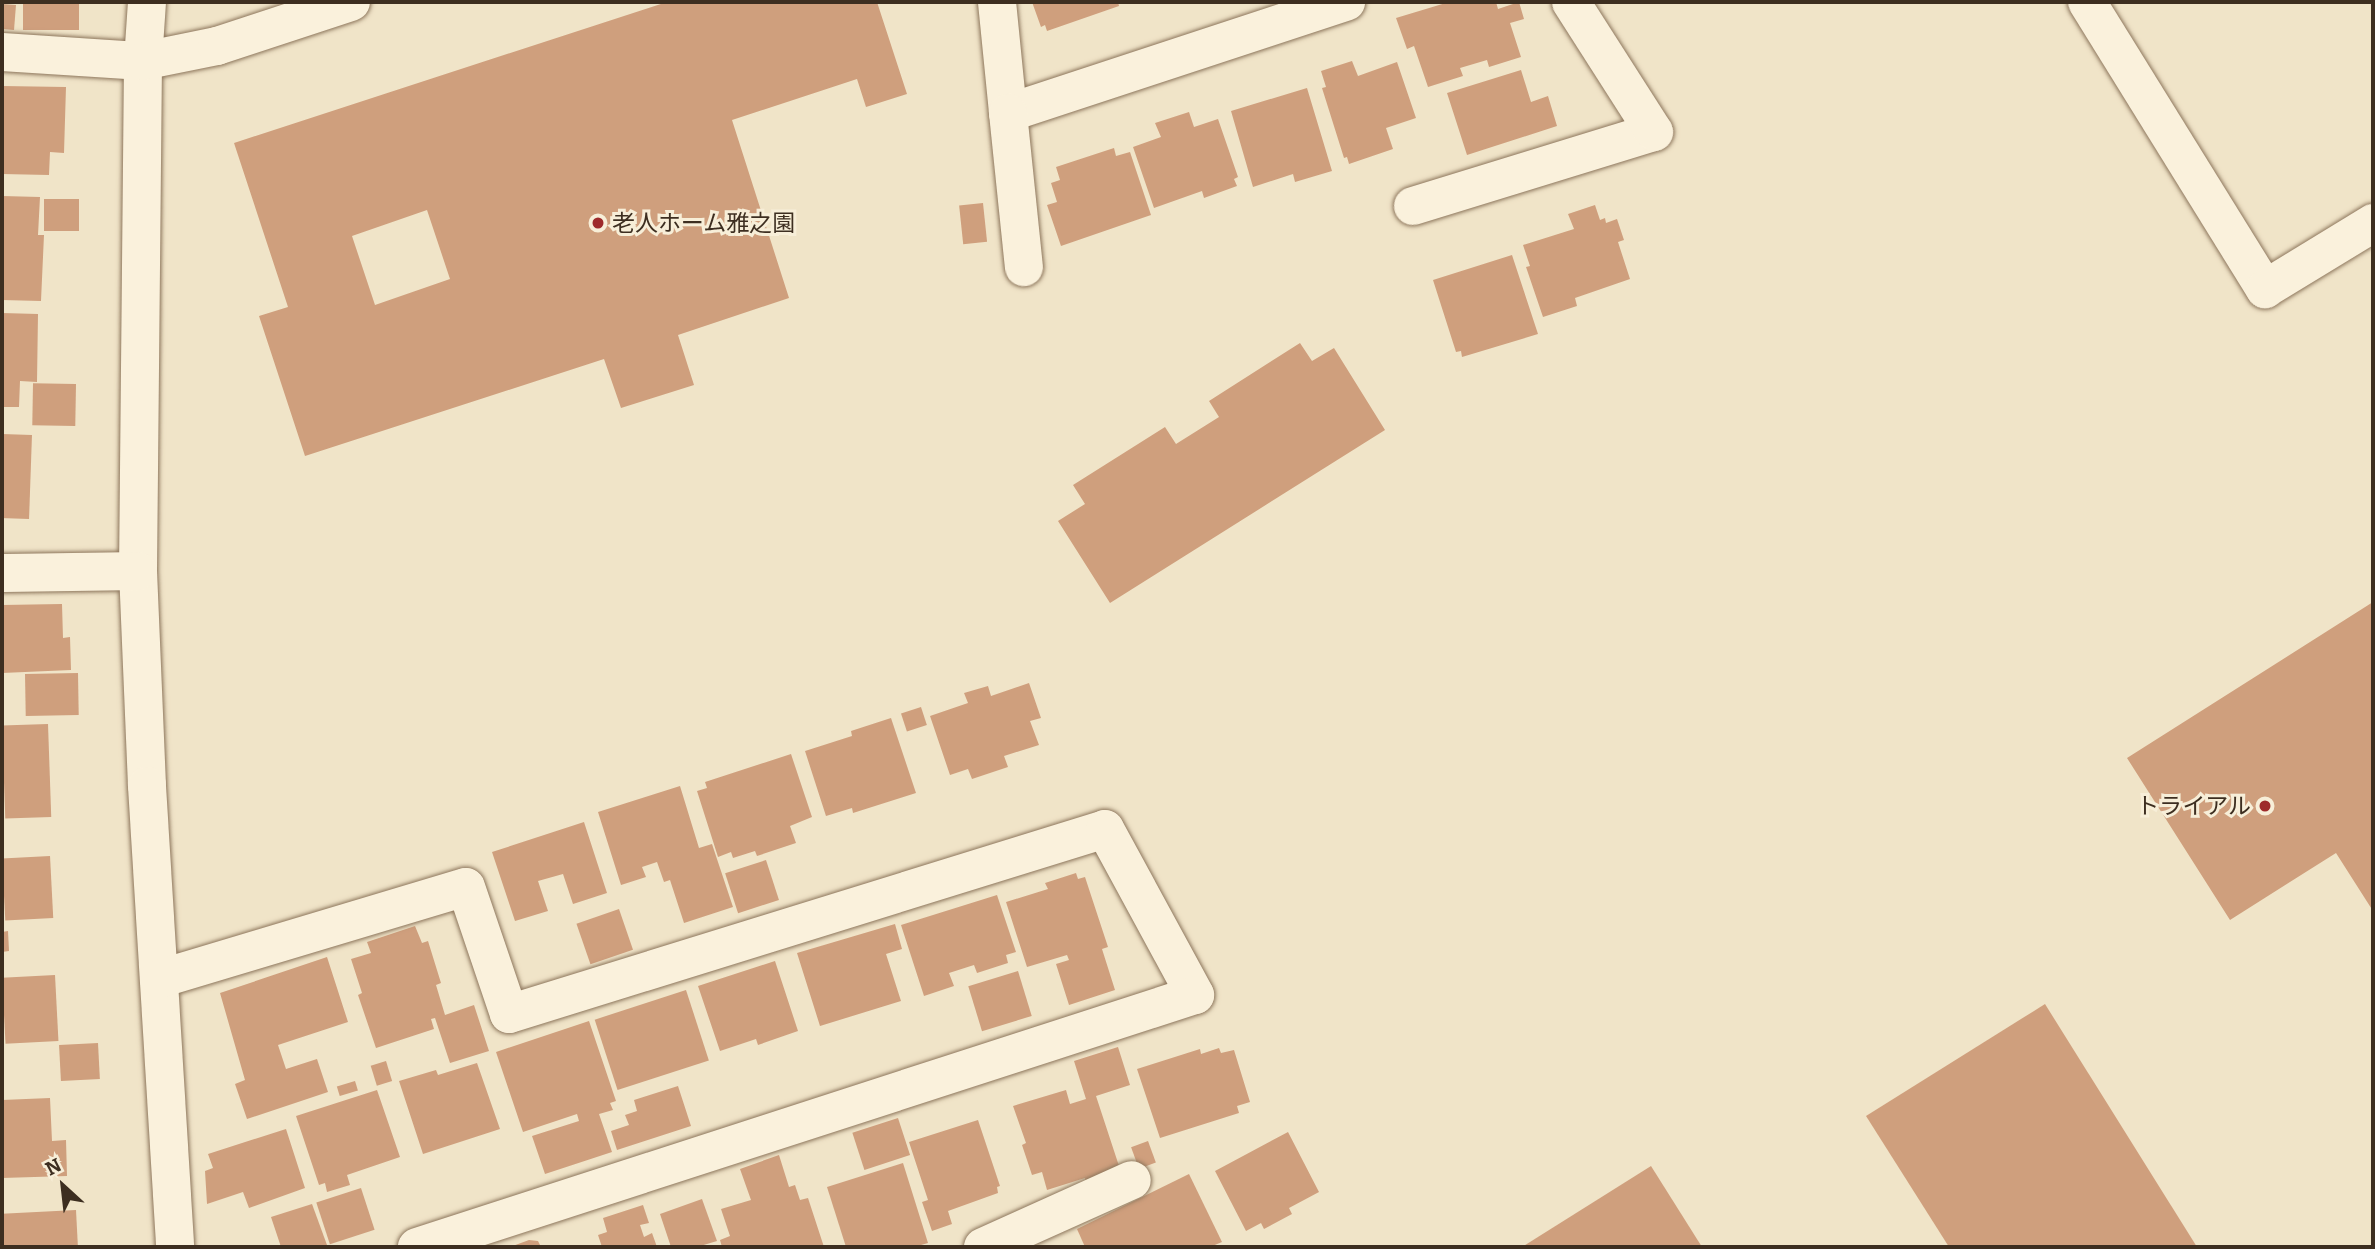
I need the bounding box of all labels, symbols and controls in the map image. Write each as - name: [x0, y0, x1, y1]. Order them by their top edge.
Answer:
- place label: 老人ホーム雅之園: [612, 209, 796, 237]
- marker: 老人ホーム雅之園: [590, 215, 606, 231]
- place label: トライアル: [2136, 792, 2251, 820]
- marker: トライアル: [2257, 798, 2273, 814]
- north arrow: [28, 1151, 98, 1221]
- text: N: [41, 1153, 65, 1180]

